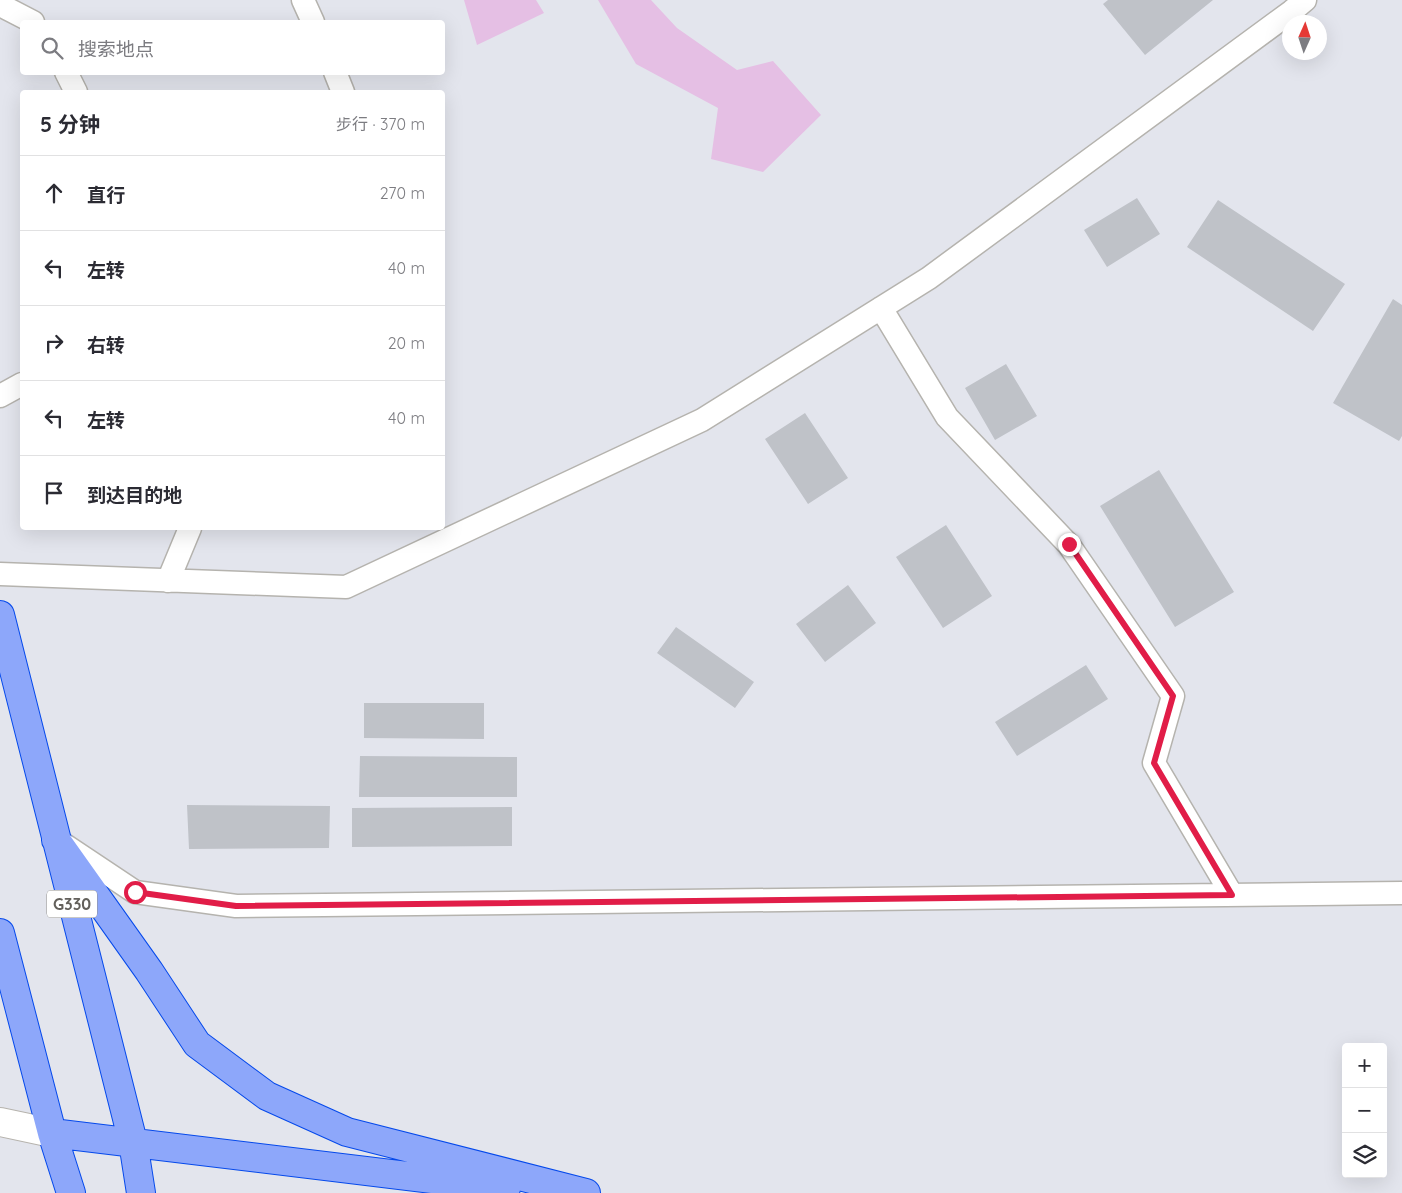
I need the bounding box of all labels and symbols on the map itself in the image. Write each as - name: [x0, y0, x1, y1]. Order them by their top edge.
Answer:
- north arrow: [1282, 15, 1327, 60]
- route end: [1058, 533, 1081, 556]
- route start: [124, 881, 147, 904]
- road number: G330: [47, 891, 97, 918]

